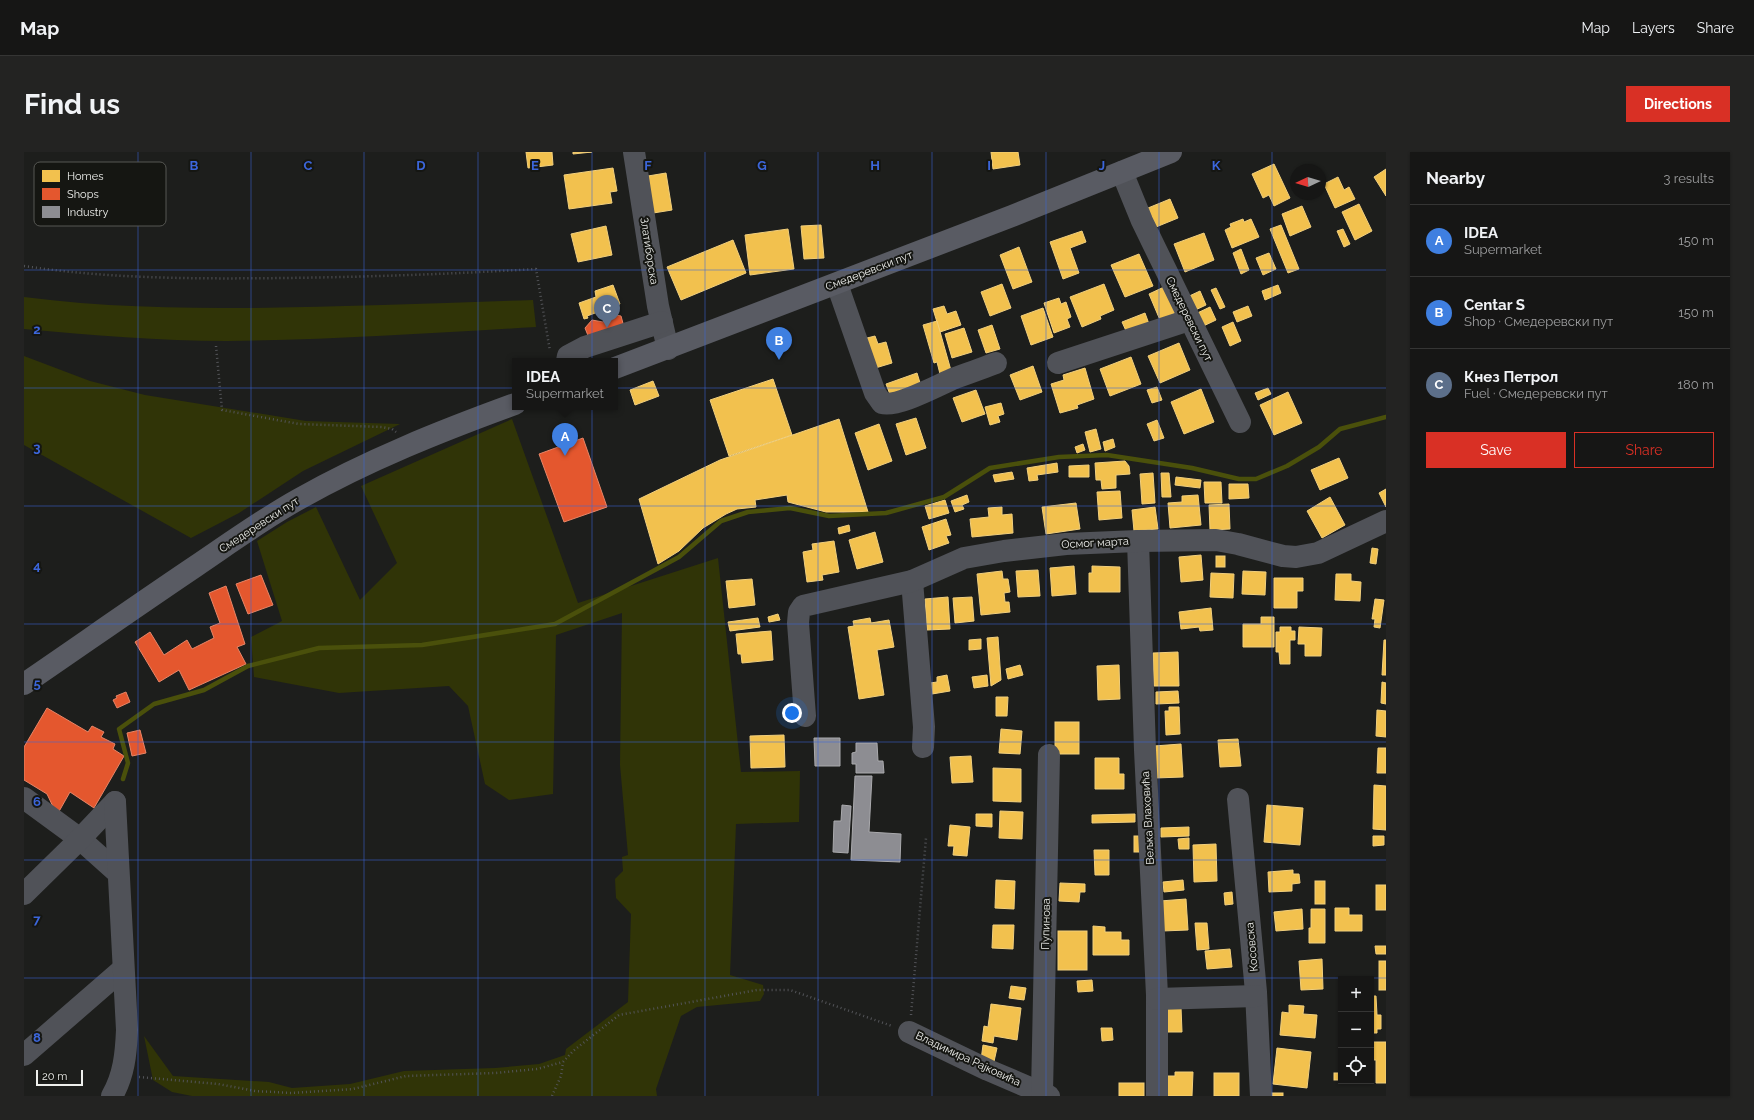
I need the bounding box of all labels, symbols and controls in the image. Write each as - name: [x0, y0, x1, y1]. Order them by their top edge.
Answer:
- text: Map: [20, 17, 59, 39]
- text: Map: [1582, 20, 1610, 36]
- text: Layers: [1632, 20, 1675, 36]
- text: Share: [1697, 20, 1734, 36]
- button: Directions: [1626, 86, 1730, 122]
- text: Find us: [24, 88, 120, 121]
- text: B: [190, 158, 199, 173]
- text: C: [304, 158, 313, 173]
- text: D: [416, 158, 426, 173]
- text: E: [531, 158, 539, 173]
- text: F: [644, 158, 652, 173]
- text: G: [757, 158, 767, 173]
- text: H: [870, 158, 880, 173]
- text: I: [987, 158, 991, 173]
- text: J: [1099, 158, 1105, 173]
- text: K: [1212, 158, 1221, 173]
- legend: [34, 162, 166, 226]
- north arrow: [1290, 164, 1326, 200]
- text: Nearby: [1426, 168, 1485, 188]
- text: Homes: [67, 170, 103, 183]
- text: 3 results: [1664, 171, 1714, 186]
- text: Shops: [67, 188, 99, 201]
- text: Industry: [67, 206, 108, 219]
- street label: Златиборска: [637, 217, 661, 285]
- text: IDEA: [1464, 224, 1498, 242]
- text: A: [1435, 233, 1443, 248]
- text: 150 m: [1678, 233, 1714, 248]
- text: Supermarket: [1464, 242, 1542, 257]
- street label: Смедеревски пут: [824, 248, 915, 294]
- street label: Смедеревски пут: [1163, 275, 1215, 364]
- pin: C: [594, 295, 620, 328]
- text: Centar S: [1464, 296, 1525, 314]
- text: B: [1435, 305, 1443, 320]
- text: 150 m: [1678, 305, 1714, 320]
- text: Shop · Смедеревски пут: [1464, 314, 1613, 329]
- text: 2: [33, 322, 41, 337]
- pin: B: [766, 327, 792, 360]
- popup: [512, 358, 618, 410]
- text: IDEA: [526, 368, 560, 386]
- text: Кнез Петрол: [1464, 368, 1558, 386]
- text: C: [1435, 377, 1443, 392]
- text: 180 m: [1678, 377, 1714, 392]
- text: Supermarket: [526, 386, 604, 401]
- text: Fuel · Смедеревски пут: [1464, 386, 1608, 401]
- pin: A: [552, 423, 578, 456]
- button: Save: [1426, 432, 1566, 468]
- button: Share: [1574, 432, 1714, 468]
- text: 3: [33, 440, 41, 455]
- street label: Смедеревски пут: [217, 494, 302, 556]
- street label: Осмог марта: [1061, 535, 1129, 551]
- text: 4: [33, 558, 41, 573]
- text: 5: [33, 676, 41, 691]
- your location: [782, 703, 802, 723]
- street label: Вељка Влаховића: [1139, 771, 1157, 865]
- text: 6: [33, 794, 41, 809]
- street label: Пупинова: [1039, 898, 1053, 950]
- text: 7: [33, 912, 41, 927]
- street label: Косовска: [1243, 922, 1261, 972]
- map controls: [1338, 976, 1374, 1084]
- button: +: [1338, 976, 1374, 1012]
- button: −: [1338, 1012, 1374, 1048]
- street label: Владимира Рајковића: [913, 1029, 1023, 1089]
- text: 8: [33, 1030, 41, 1045]
- button: locate: [1338, 1048, 1374, 1084]
- scale bar: [36, 1068, 83, 1087]
- text: 20 m: [42, 1070, 67, 1083]

